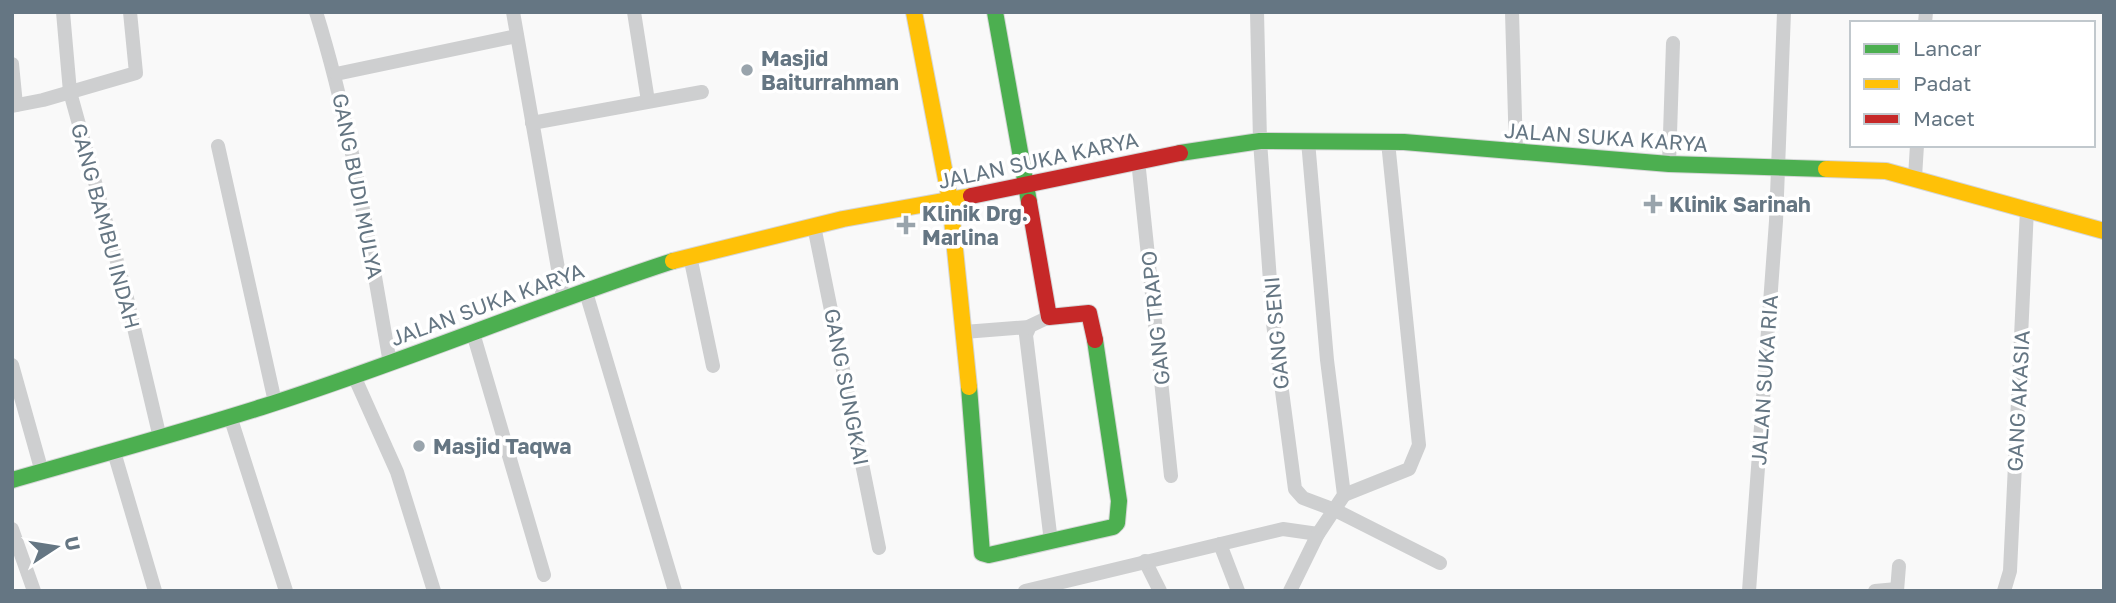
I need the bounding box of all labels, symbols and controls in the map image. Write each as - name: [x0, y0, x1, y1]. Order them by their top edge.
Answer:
- legend: [1850, 21, 2095, 147]
- text: Lancar: [1913, 35, 1981, 61]
- place label: Masjid Baiturrahman: [761, 45, 899, 95]
- marker: Masjid Baiturrahman: [739, 62, 755, 78]
- text: Padat: [1913, 70, 1971, 96]
- street label: GANG BUDI MULYA: [327, 91, 389, 281]
- text: Macet: [1913, 105, 1975, 131]
- street label: JALAN SUKA KARYA: [1503, 117, 1709, 157]
- street label: GANG BAMBU INDAH: [66, 120, 146, 332]
- street label: JALAN SUKA KARYA: [936, 126, 1140, 194]
- place label: Klinik Sarinah: [1669, 191, 1811, 217]
- marker: Klinik Sarinah: [1643, 194, 1663, 214]
- place label: Klinik Drg. Marlina: [922, 200, 1028, 250]
- marker: Klinik Drg. Marlina: [896, 215, 916, 235]
- street label: GANG TRAPO: [1135, 249, 1175, 387]
- street label: JALAN SUKA KARYA: [387, 257, 587, 351]
- street label: GANG SENI: [1258, 275, 1294, 391]
- street label: JALAN SUKA RIA: [1745, 294, 1783, 466]
- street label: GANG SUNGKAI: [819, 306, 875, 468]
- street label: GANG AKASIA: [2001, 330, 2035, 472]
- place label: Masjid Taqwa: [433, 433, 571, 459]
- marker: Masjid Taqwa: [411, 438, 427, 454]
- north arrow: [21, 512, 91, 582]
- text: U: [60, 534, 86, 553]

